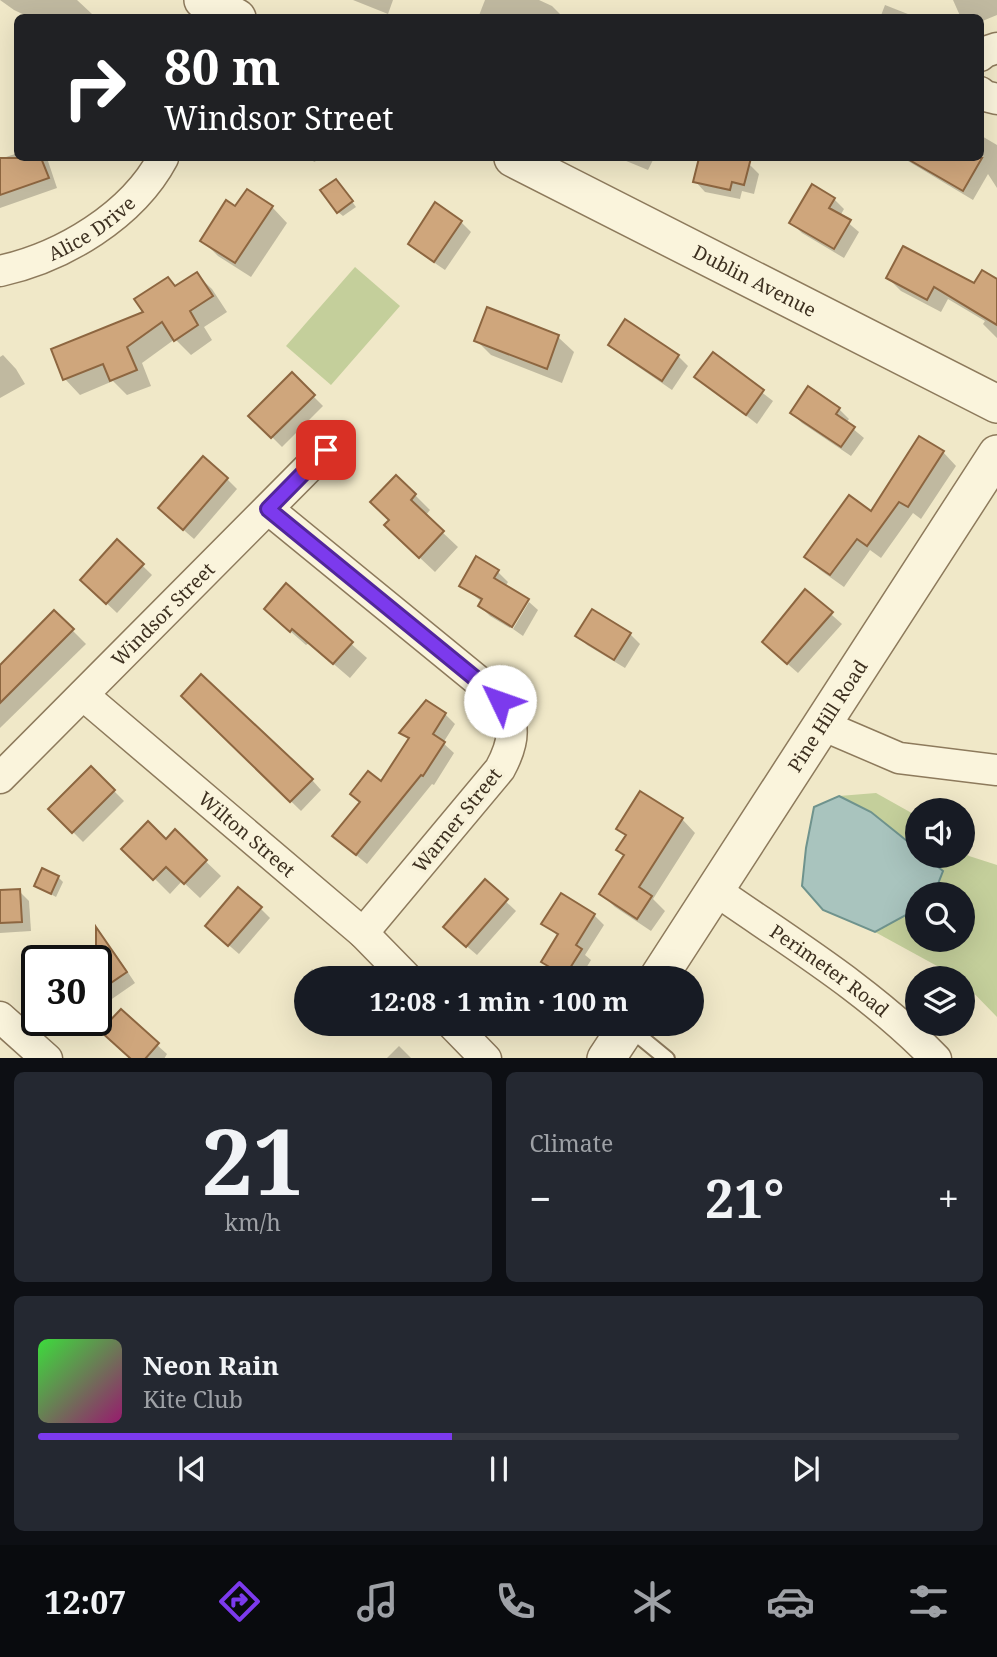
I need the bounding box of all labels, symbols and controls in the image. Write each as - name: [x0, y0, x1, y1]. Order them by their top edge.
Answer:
- text: 80 m: [164, 33, 280, 99]
- icon: right: [49, 42, 140, 133]
- text: Windsor Street: [164, 96, 394, 139]
- street label: Alice Drive: [44, 190, 141, 267]
- street label: Dublin Avenue: [689, 239, 821, 323]
- pin: [296, 420, 356, 480]
- icon: arrive: [307, 431, 345, 469]
- street label: Windsor Street: [106, 556, 220, 672]
- street label: Pine Hill Road: [782, 655, 874, 777]
- position arrow: [463, 664, 537, 738]
- street label: Warner Street: [407, 762, 507, 878]
- street label: Wilton Street: [193, 786, 301, 883]
- map controls: [905, 798, 975, 1036]
- button: sound: [905, 798, 975, 868]
- button: search: [905, 882, 975, 952]
- street label: Perimeter Road: [765, 918, 895, 1023]
- speed limit sign: 30: [21, 945, 112, 1036]
- button: layers: [905, 966, 975, 1036]
- text: 12:08 · 1 min · 100 m: [369, 983, 629, 1019]
- text: 21: [201, 1098, 304, 1222]
- text: Climate: [530, 1127, 613, 1159]
- text: 21°: [705, 1162, 784, 1233]
- text: −: [530, 1172, 552, 1224]
- text: +: [938, 1172, 959, 1224]
- text: km/h: [225, 1206, 281, 1238]
- text: Neon Rain: [143, 1347, 279, 1383]
- text: Kite Club: [143, 1383, 243, 1415]
- icon: previous: [173, 1450, 211, 1488]
- icon: pause: [480, 1450, 518, 1488]
- icon: next: [787, 1450, 825, 1488]
- icon: directions: [215, 1577, 264, 1626]
- icon: music: [353, 1577, 402, 1626]
- icon: phone: [491, 1577, 540, 1626]
- icon: climate: [628, 1577, 677, 1626]
- icon: car: [766, 1577, 815, 1626]
- icon: filters: [904, 1577, 953, 1626]
- text: 12:07: [44, 1580, 126, 1623]

